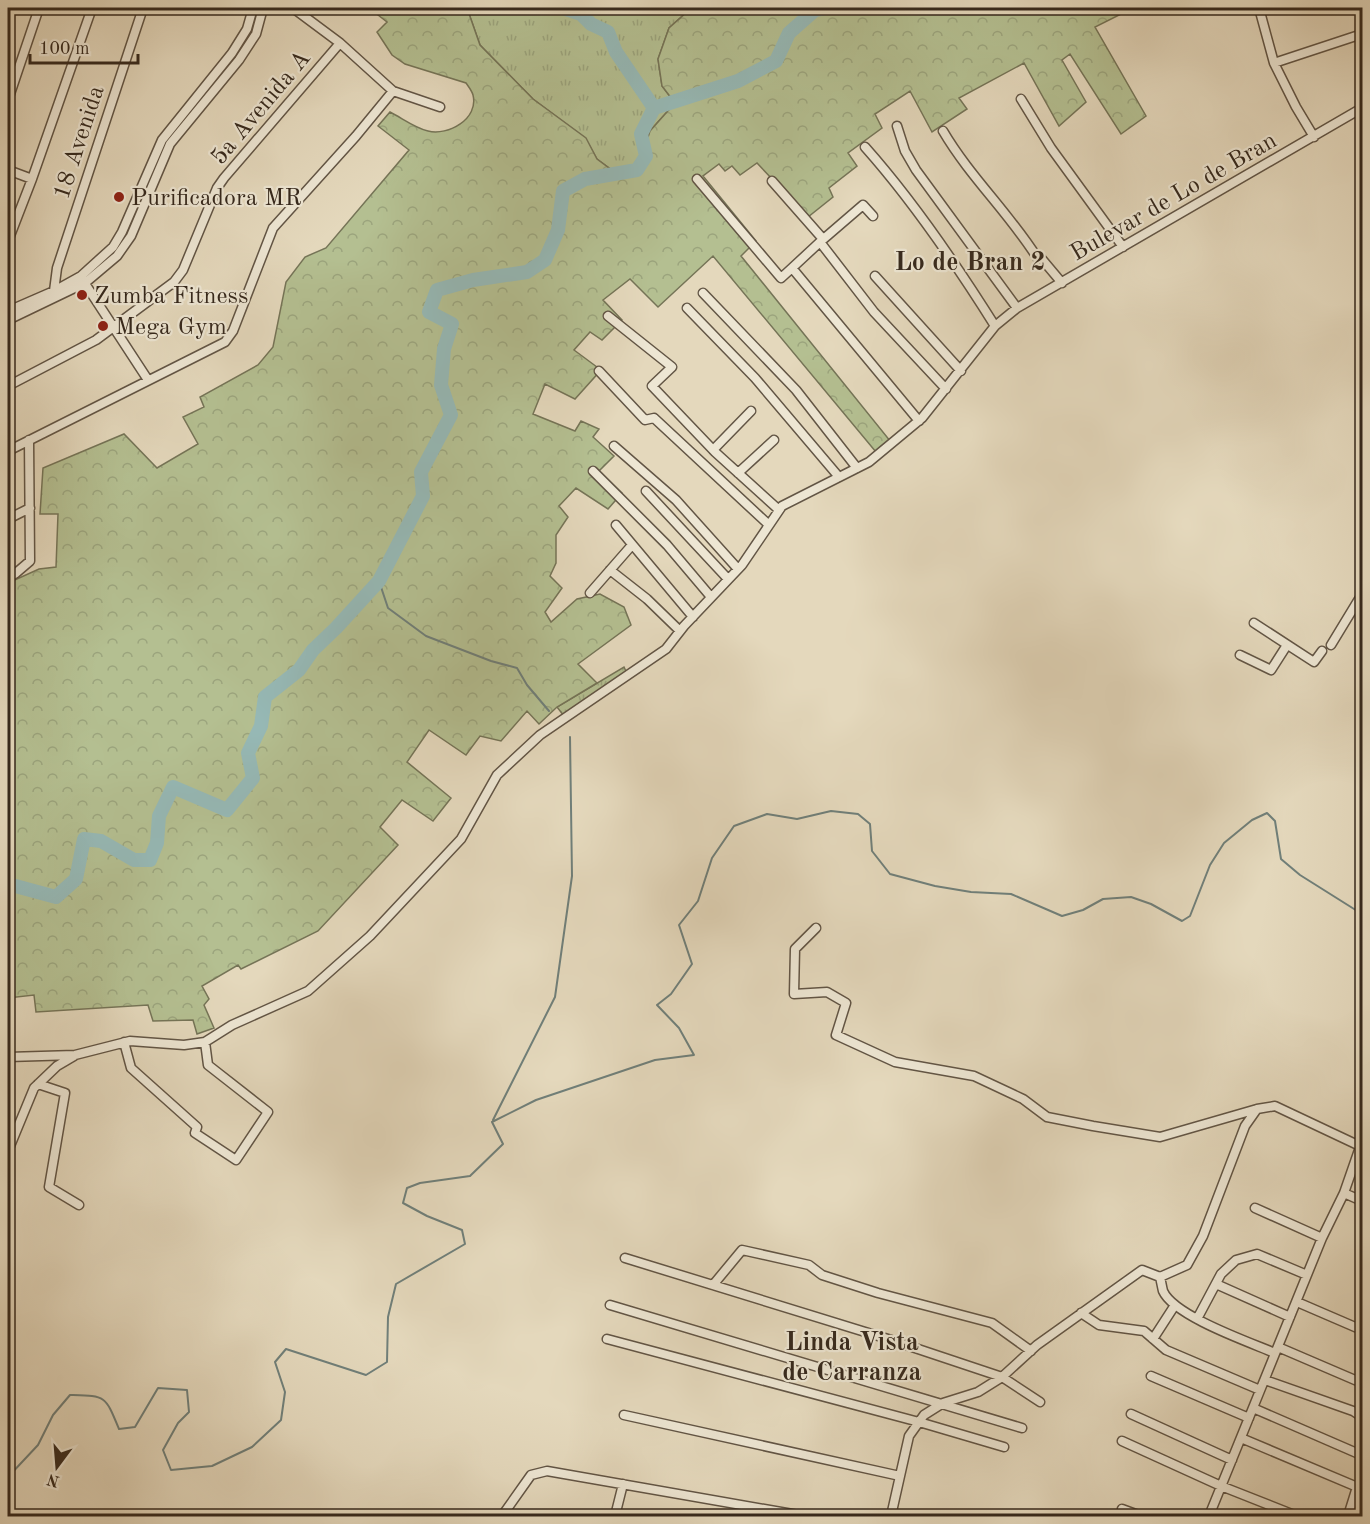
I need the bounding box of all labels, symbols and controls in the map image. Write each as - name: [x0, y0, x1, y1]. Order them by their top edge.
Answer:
- scale bar: [30, 27, 138, 65]
- text: 100 m: [39, 40, 90, 58]
- street label: 5a Avenida A: [207, 47, 316, 170]
- street label: 18 Avenida: [50, 83, 110, 202]
- street label: Bulevar de Lo de Bran: [1067, 129, 1281, 267]
- place label: Purificadora MR: [131, 187, 302, 211]
- marker: Purificadora MR: [112, 190, 126, 204]
- district label: Lo de Bran 2: [894, 250, 1046, 276]
- place label: Zumba Fitness: [94, 285, 248, 309]
- marker: Zumba Fitness: [75, 288, 89, 302]
- place label: Mega Gym: [115, 316, 227, 340]
- marker: Mega Gym: [96, 319, 110, 333]
- district label: Linda Vista de Carranza: [782, 1330, 922, 1386]
- north arrow: [27, 1437, 87, 1497]
- text: N: [45, 1470, 62, 1489]

